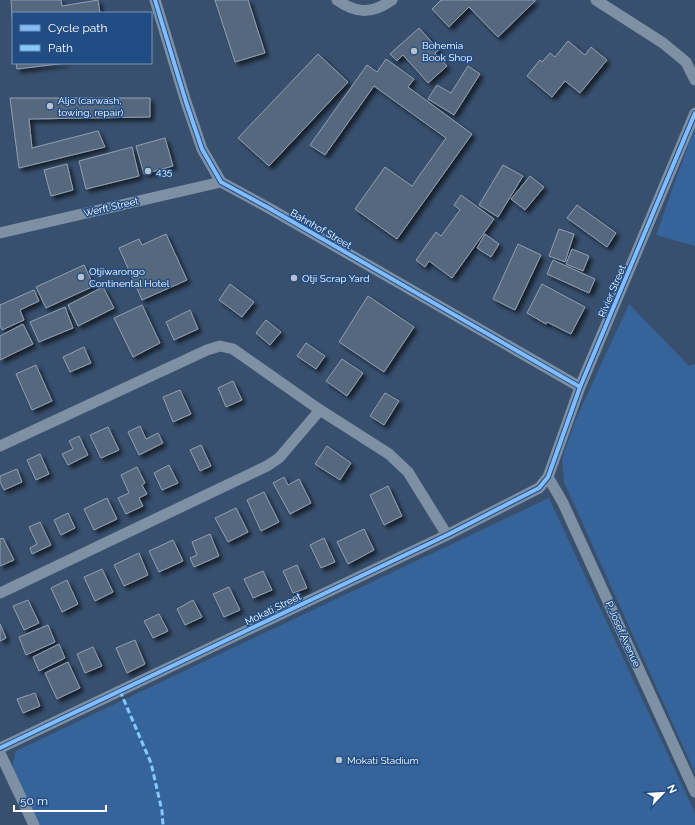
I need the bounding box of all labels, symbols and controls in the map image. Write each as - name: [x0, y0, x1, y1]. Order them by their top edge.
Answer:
- legend: [12, 12, 152, 64]
- text: Cycle path: [48, 21, 107, 35]
- place label: Bohemia Book Shop: [422, 40, 472, 63]
- text: Path: [48, 41, 73, 55]
- marker: Bohemia Book Shop: [409, 46, 419, 56]
- place label: Aljo (carwash, towing, repair): [58, 95, 124, 118]
- marker: Aljo (carwash, towing, repair): [45, 101, 55, 111]
- marker: 435: [143, 166, 153, 176]
- place label: 435: [156, 166, 173, 177]
- street label: Werft Street: [82, 195, 140, 219]
- street label: Bahnhof Street: [288, 207, 354, 251]
- street label: Rivier Street: [596, 263, 628, 319]
- place label: Otjiwarongo Continental Hotel: [89, 266, 170, 289]
- marker: Otjiwarongo Continental Hotel: [76, 272, 86, 282]
- marker: Otji Scrap Yard: [289, 273, 299, 283]
- place label: Otji Scrap Yard: [302, 273, 369, 284]
- street label: Mokati Street: [243, 590, 303, 627]
- street label: P. Josef Avenue: [603, 599, 643, 669]
- marker: Mokati Stadium: [334, 755, 344, 765]
- place label: Mokati Stadium: [347, 755, 419, 766]
- north arrow: [643, 773, 683, 813]
- text: N: [664, 782, 679, 796]
- scale bar: [14, 787, 106, 813]
- text: 50 m: [20, 794, 48, 808]

